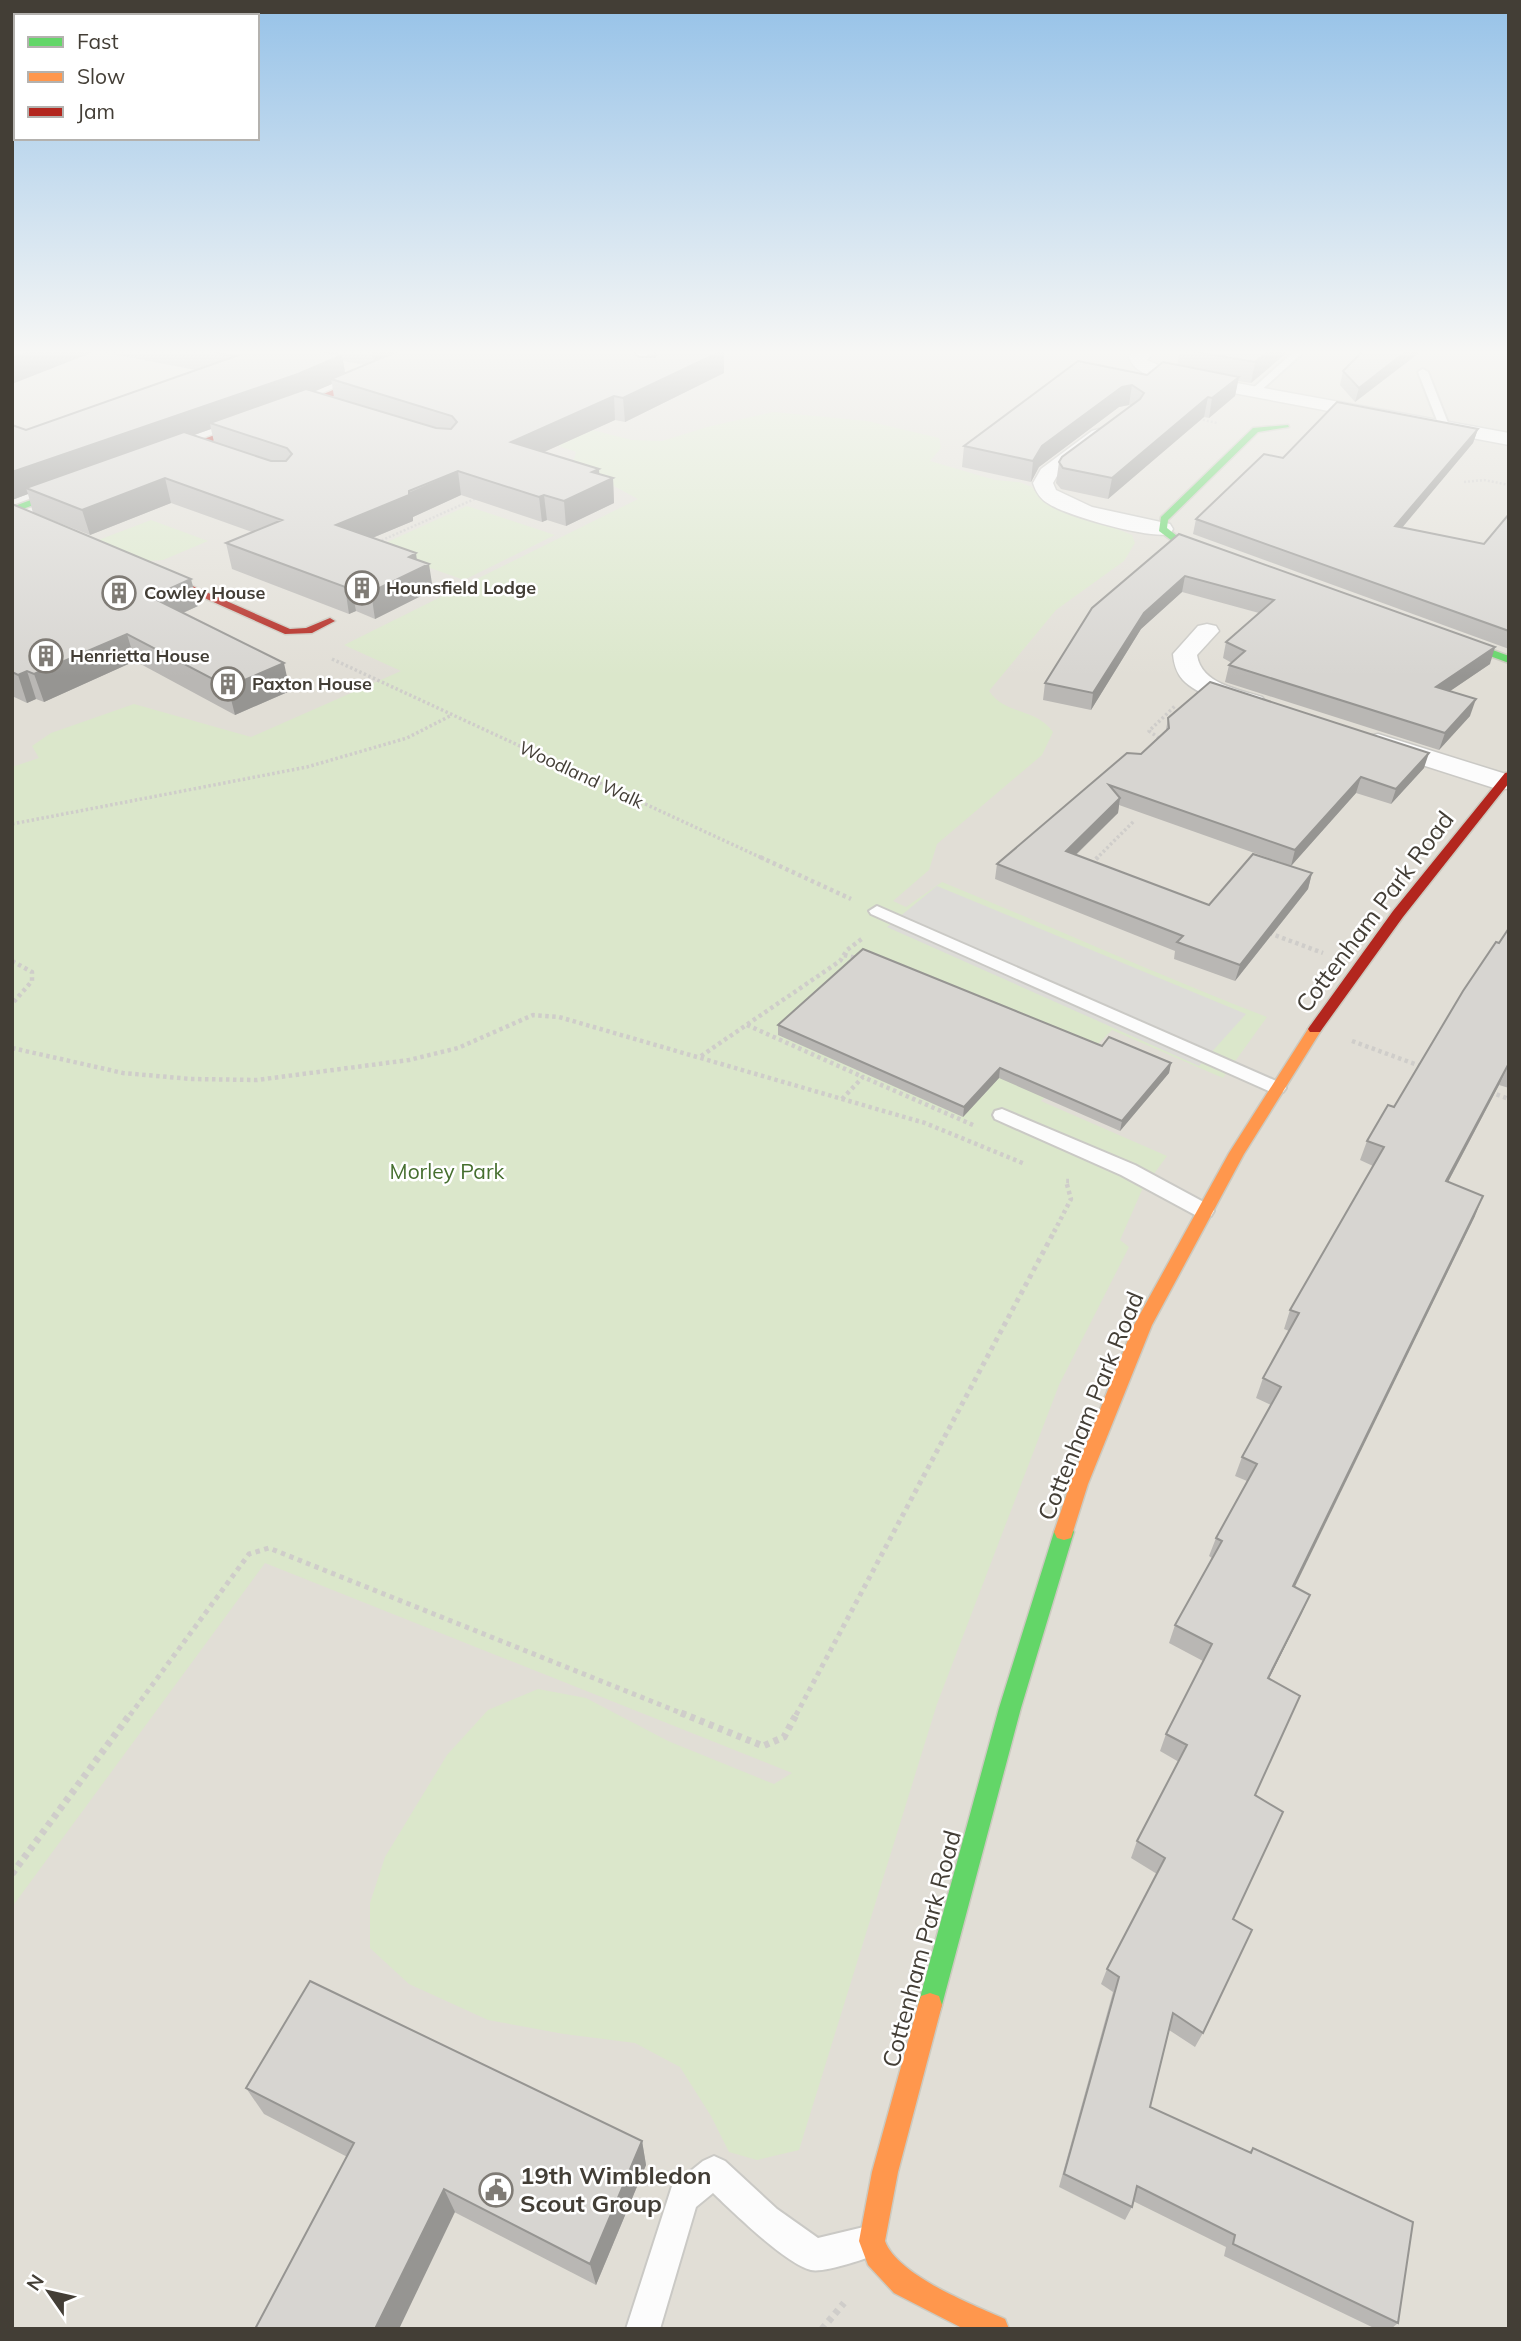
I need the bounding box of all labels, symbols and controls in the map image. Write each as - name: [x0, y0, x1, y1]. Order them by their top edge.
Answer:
- legend: [14, 14, 259, 140]
- text: Fast: [77, 28, 119, 54]
- text: Slow: [77, 63, 125, 89]
- text: Jam: [77, 98, 115, 124]
- building icon: Hounsfield Lodge: [343, 569, 381, 607]
- building icon: Cowley House: [100, 574, 138, 612]
- place label: Hounsfield Lodge: [386, 576, 536, 599]
- place label: Cowley House: [144, 581, 266, 604]
- building icon: Henrietta House: [27, 637, 65, 675]
- place label: Henrietta House: [70, 644, 210, 667]
- building icon: Paxton House: [209, 665, 247, 703]
- place label: Paxton House: [252, 672, 372, 695]
- street label: Woodland Walk: [515, 736, 648, 814]
- street label: Cottenham Park Road: [1289, 805, 1460, 1018]
- park label: Morley Park: [390, 1158, 505, 1184]
- street label: Cottenham Park Road: [1030, 1287, 1150, 1524]
- street label: Cottenham Park Road: [875, 1827, 967, 2071]
- place label: 19th Wimbledon Scout Group: [520, 2160, 712, 2218]
- public building icon: 19th Wimbledon Scout Group: [477, 2171, 515, 2209]
- north arrow: [14, 2257, 84, 2327]
- text: N: [21, 2270, 49, 2295]

